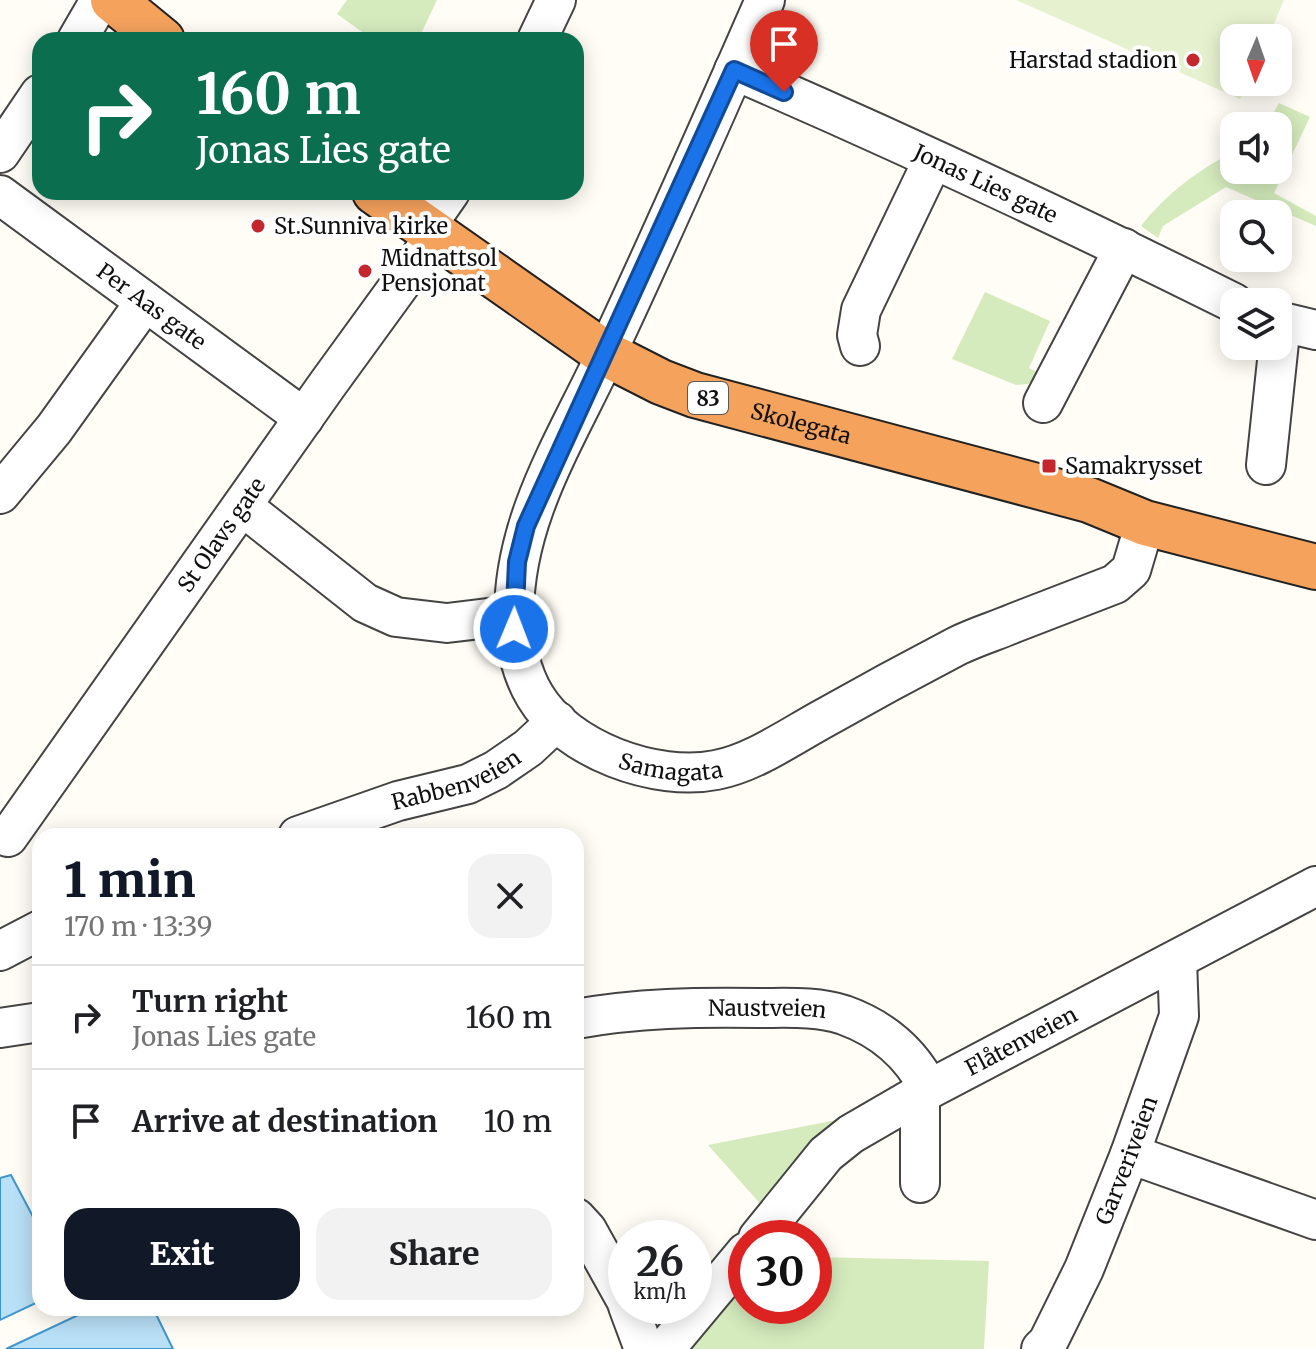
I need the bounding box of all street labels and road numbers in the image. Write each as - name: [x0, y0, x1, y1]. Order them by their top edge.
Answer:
- street label: Jonas Lies gate: [908, 137, 1062, 229]
- street label: Per Aas gate: [91, 257, 212, 356]
- road number: 83: [688, 382, 728, 414]
- street label: Skolegata: [748, 396, 855, 450]
- street label: St Olavs gate: [171, 472, 271, 597]
- street label: Rabbenveien: [389, 743, 527, 816]
- street label: Samagata: [615, 746, 725, 787]
- street label: Naustveien: [708, 994, 829, 1024]
- street label: Flåtenveien: [960, 1000, 1082, 1082]
- street label: Garveriveien: [1089, 1092, 1164, 1229]

